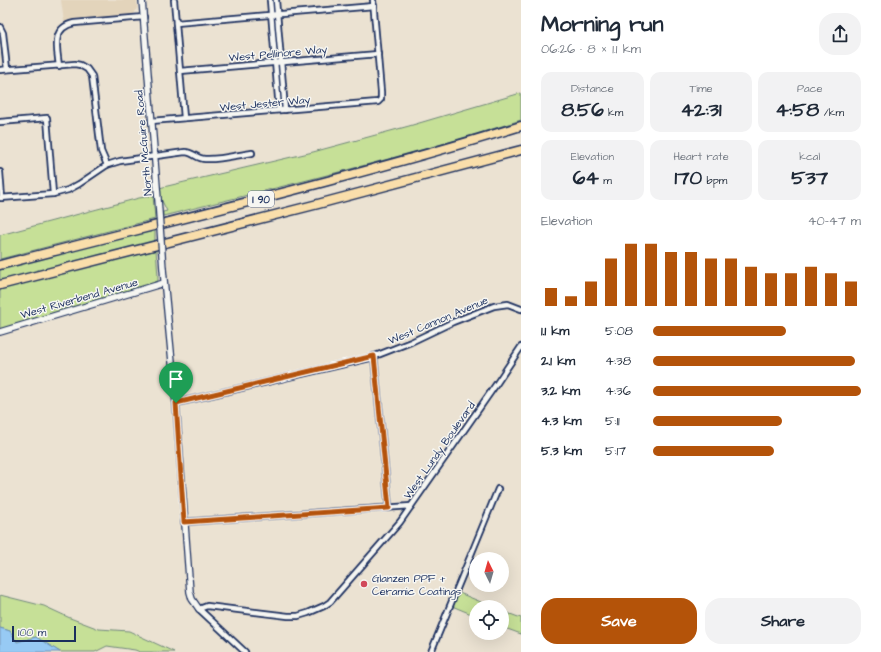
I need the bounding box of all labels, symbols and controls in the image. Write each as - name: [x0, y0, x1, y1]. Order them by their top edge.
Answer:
- text: Morning run: [541, 9, 664, 40]
- button: share: [819, 13, 861, 55]
- text: 06:26 · 8 × 1.1 km: [541, 40, 641, 58]
- street label: West Pellinore Way: [228, 42, 328, 66]
- text: Distance: [571, 81, 614, 96]
- text: Time: [689, 81, 713, 96]
- text: Pace: [797, 81, 822, 96]
- street label: North McGuire Road: [131, 89, 156, 196]
- street label: West Jester Way: [219, 92, 311, 116]
- text: 8.56: [561, 96, 604, 124]
- text: 42:31: [680, 96, 722, 124]
- text: 4:58: [775, 96, 819, 124]
- text: km: [604, 105, 623, 120]
- text: /km: [819, 105, 844, 120]
- text: Elevation: [571, 149, 614, 164]
- text: Heart rate: [673, 149, 729, 164]
- text: kcal: [799, 149, 820, 164]
- text: 64: [573, 164, 599, 192]
- text: 170: [675, 164, 702, 192]
- text: 537: [791, 164, 828, 192]
- text: m: [599, 173, 612, 188]
- text: bpm: [702, 173, 727, 188]
- road number: I 90: [248, 191, 274, 207]
- text: Elevation: [541, 212, 592, 230]
- text: 40–47 m: [808, 212, 861, 230]
- street label: West Riverbend Avenue: [19, 275, 140, 322]
- street label: West Cannon Avenue: [386, 293, 490, 348]
- text: 1.1 km: [541, 322, 569, 340]
- text: 5:08: [605, 322, 633, 340]
- text: 2.1 km: [541, 352, 575, 370]
- text: 4:38: [605, 352, 631, 370]
- pin: [159, 362, 193, 403]
- icon: arrive: [165, 368, 187, 390]
- text: 3.2 km: [541, 382, 580, 400]
- text: 4:36: [605, 382, 631, 400]
- street label: West Lundy Boulevard: [400, 398, 480, 503]
- text: 4.3 km: [541, 412, 582, 430]
- text: 5:11: [605, 412, 620, 430]
- text: 5.3 km: [541, 442, 582, 460]
- text: 5:17: [605, 442, 626, 460]
- north arrow: [469, 552, 509, 592]
- map controls: [469, 552, 509, 640]
- place label: Glanzen PPF + Ceramic Coatings: [372, 571, 462, 600]
- marker: Glanzen PPF + Ceramic Coatings: [359, 579, 369, 589]
- button: Save: [541, 598, 697, 644]
- button: Share: [705, 598, 861, 644]
- button: locate: [469, 600, 509, 640]
- scale bar: [12, 624, 76, 643]
- text: 100 m: [18, 625, 46, 640]

